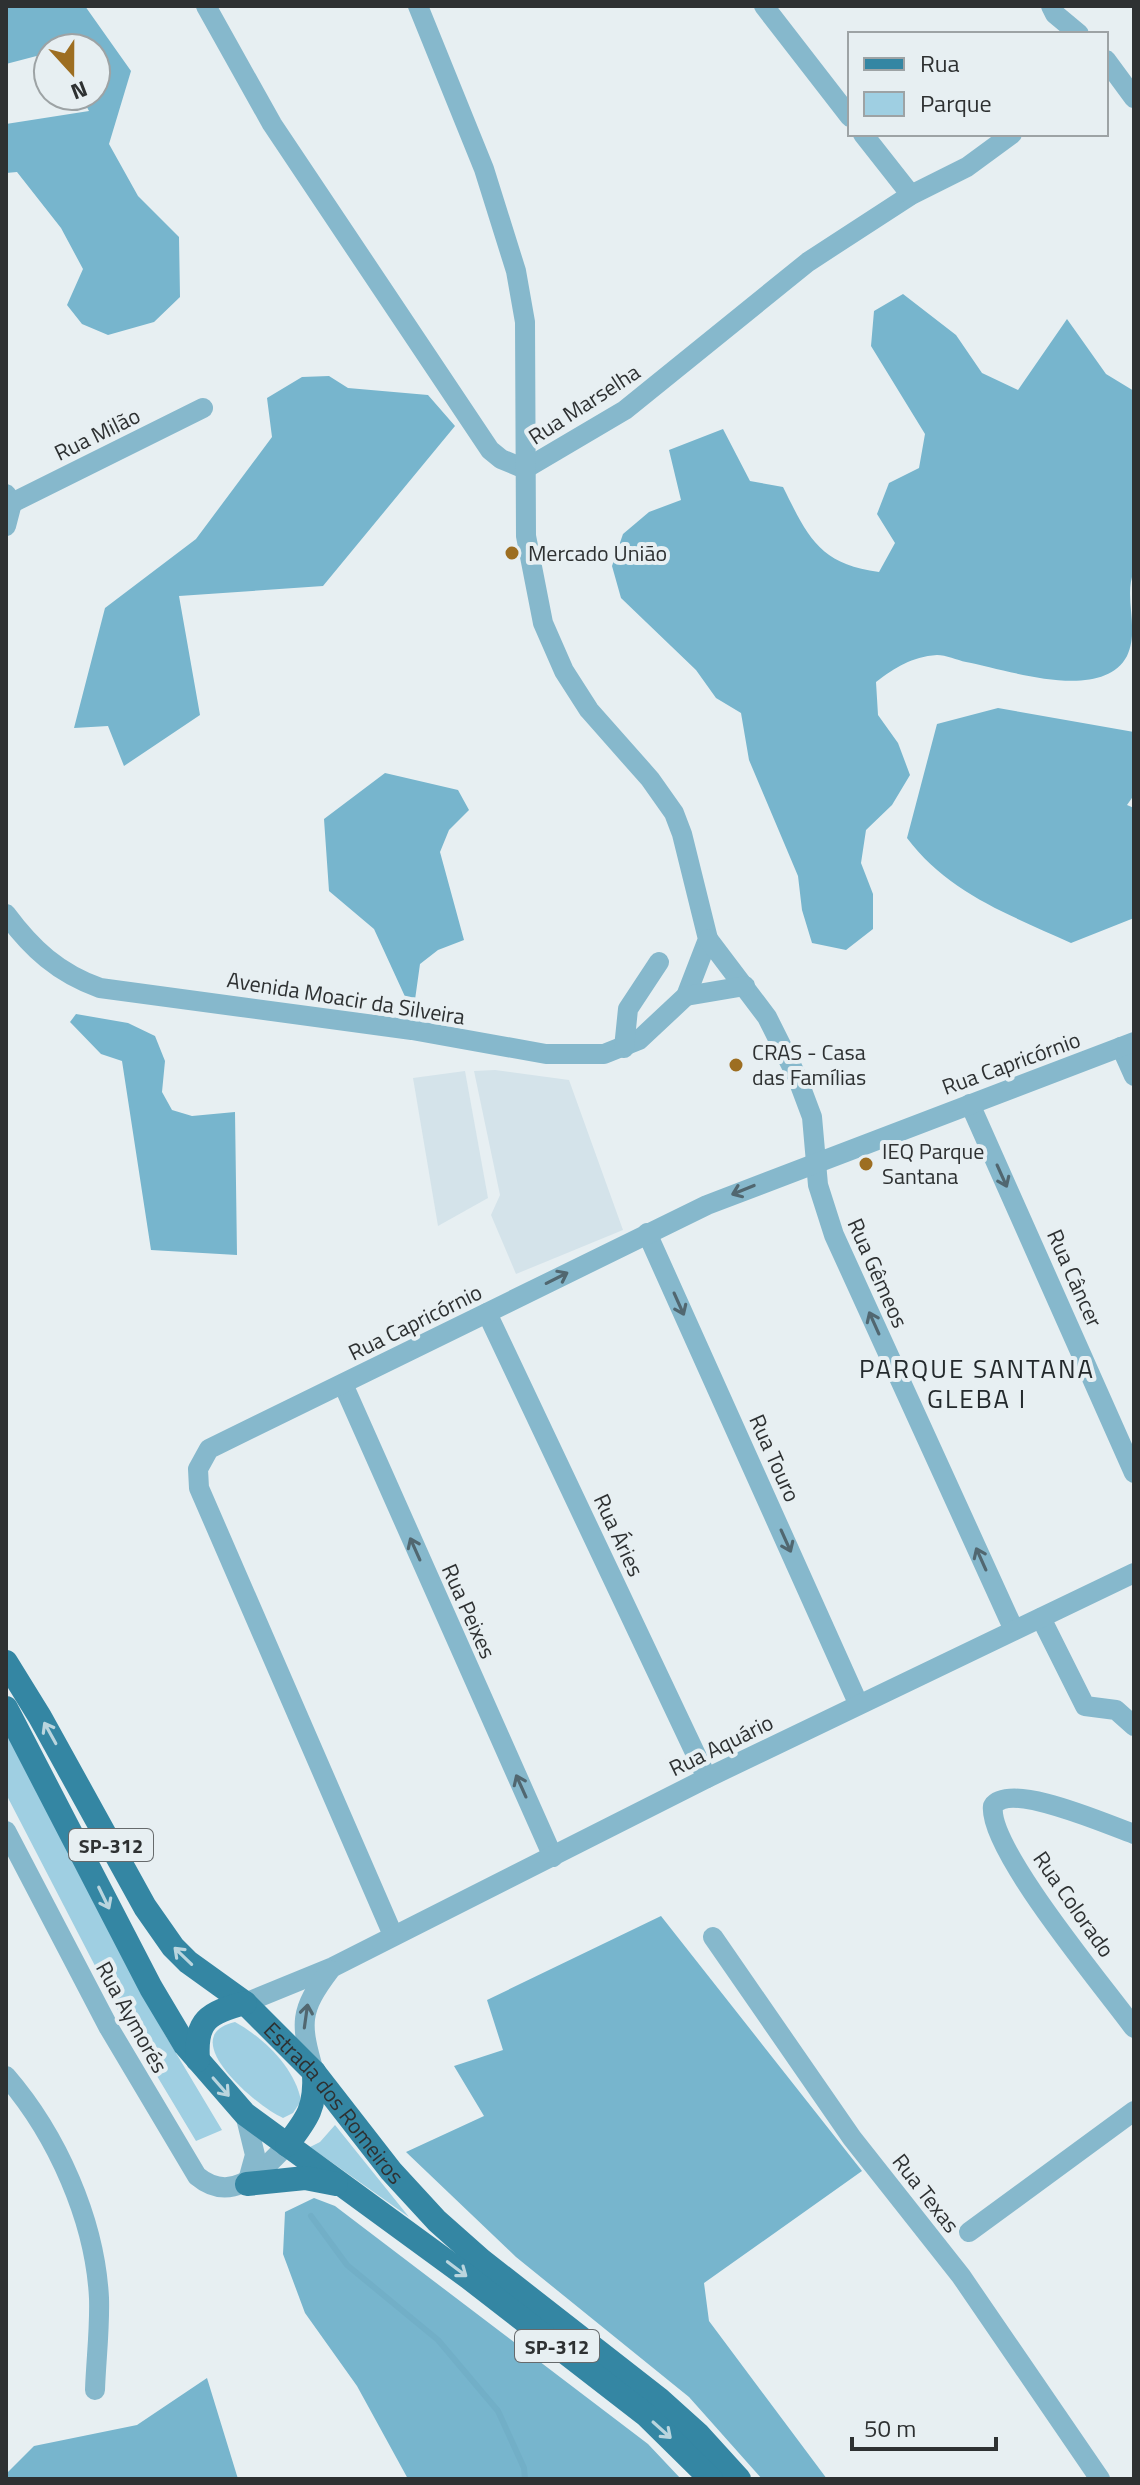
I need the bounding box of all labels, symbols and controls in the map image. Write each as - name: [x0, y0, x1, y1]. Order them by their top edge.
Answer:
- north arrow: [32, 32, 112, 112]
- legend: [848, 32, 1108, 136]
- text: Rua: [920, 45, 959, 81]
- text: N: [66, 72, 92, 109]
- text: Parque: [920, 85, 992, 121]
- street label: Rua Marselha: [521, 355, 647, 453]
- street label: Rua Milão: [48, 399, 146, 469]
- place label: Mercado União: [528, 536, 667, 570]
- marker: Mercado União: [503, 544, 521, 562]
- street label: Avenida Moacir da Silveira: [225, 962, 467, 1034]
- street label: Rua Capricórnio: [937, 1022, 1085, 1104]
- place label: CRAS - Casa das Famílias: [752, 1035, 866, 1094]
- marker: CRAS - Casa das Famílias: [727, 1056, 745, 1074]
- place label: IEQ Parque Santana: [882, 1134, 984, 1193]
- marker: IEQ Parque Santana: [857, 1155, 875, 1173]
- one-way arrow: [995, 1163, 1010, 1187]
- one-way arrow: [731, 1184, 755, 1198]
- street label: Rua Gêmeos: [839, 1213, 917, 1333]
- street label: Rua Câncer: [1038, 1224, 1112, 1333]
- one-way arrow: [545, 1270, 569, 1285]
- street label: Rua Capricórnio: [342, 1275, 488, 1369]
- one-way arrow: [672, 1292, 687, 1316]
- one-way arrow: [865, 1311, 880, 1335]
- district label: PARQUE SANTANA GLEBA I: [859, 1349, 1095, 1418]
- street label: Rua Touro: [741, 1409, 809, 1507]
- street label: Rua Áries: [585, 1488, 653, 1582]
- one-way arrow: [779, 1529, 794, 1553]
- one-way arrow: [407, 1537, 422, 1561]
- one-way arrow: [973, 1547, 988, 1572]
- street label: Rua Peixes: [433, 1558, 505, 1664]
- street label: Rua Aquário: [663, 1705, 779, 1785]
- one-way arrow: [42, 1722, 57, 1746]
- one-way arrow: [513, 1774, 528, 1799]
- road number: SP-312: [69, 1829, 153, 1861]
- street label: Rua Colorado: [1025, 1844, 1123, 1964]
- one-way arrow: [97, 1886, 112, 1910]
- one-way arrow: [173, 1946, 193, 1965]
- street label: Rua Aymorés: [87, 1955, 177, 2079]
- one-way arrow: [299, 2003, 314, 2029]
- street label: Estrada dos Romeiros: [256, 2014, 412, 2192]
- one-way arrow: [212, 2077, 230, 2097]
- street label: Rua Texas: [884, 2146, 968, 2240]
- one-way arrow: [446, 2261, 468, 2278]
- road number: SP-312: [515, 2330, 599, 2362]
- scale bar: [852, 2401, 996, 2451]
- text: 50 m: [864, 2410, 916, 2446]
- one-way arrow: [652, 2420, 672, 2439]

